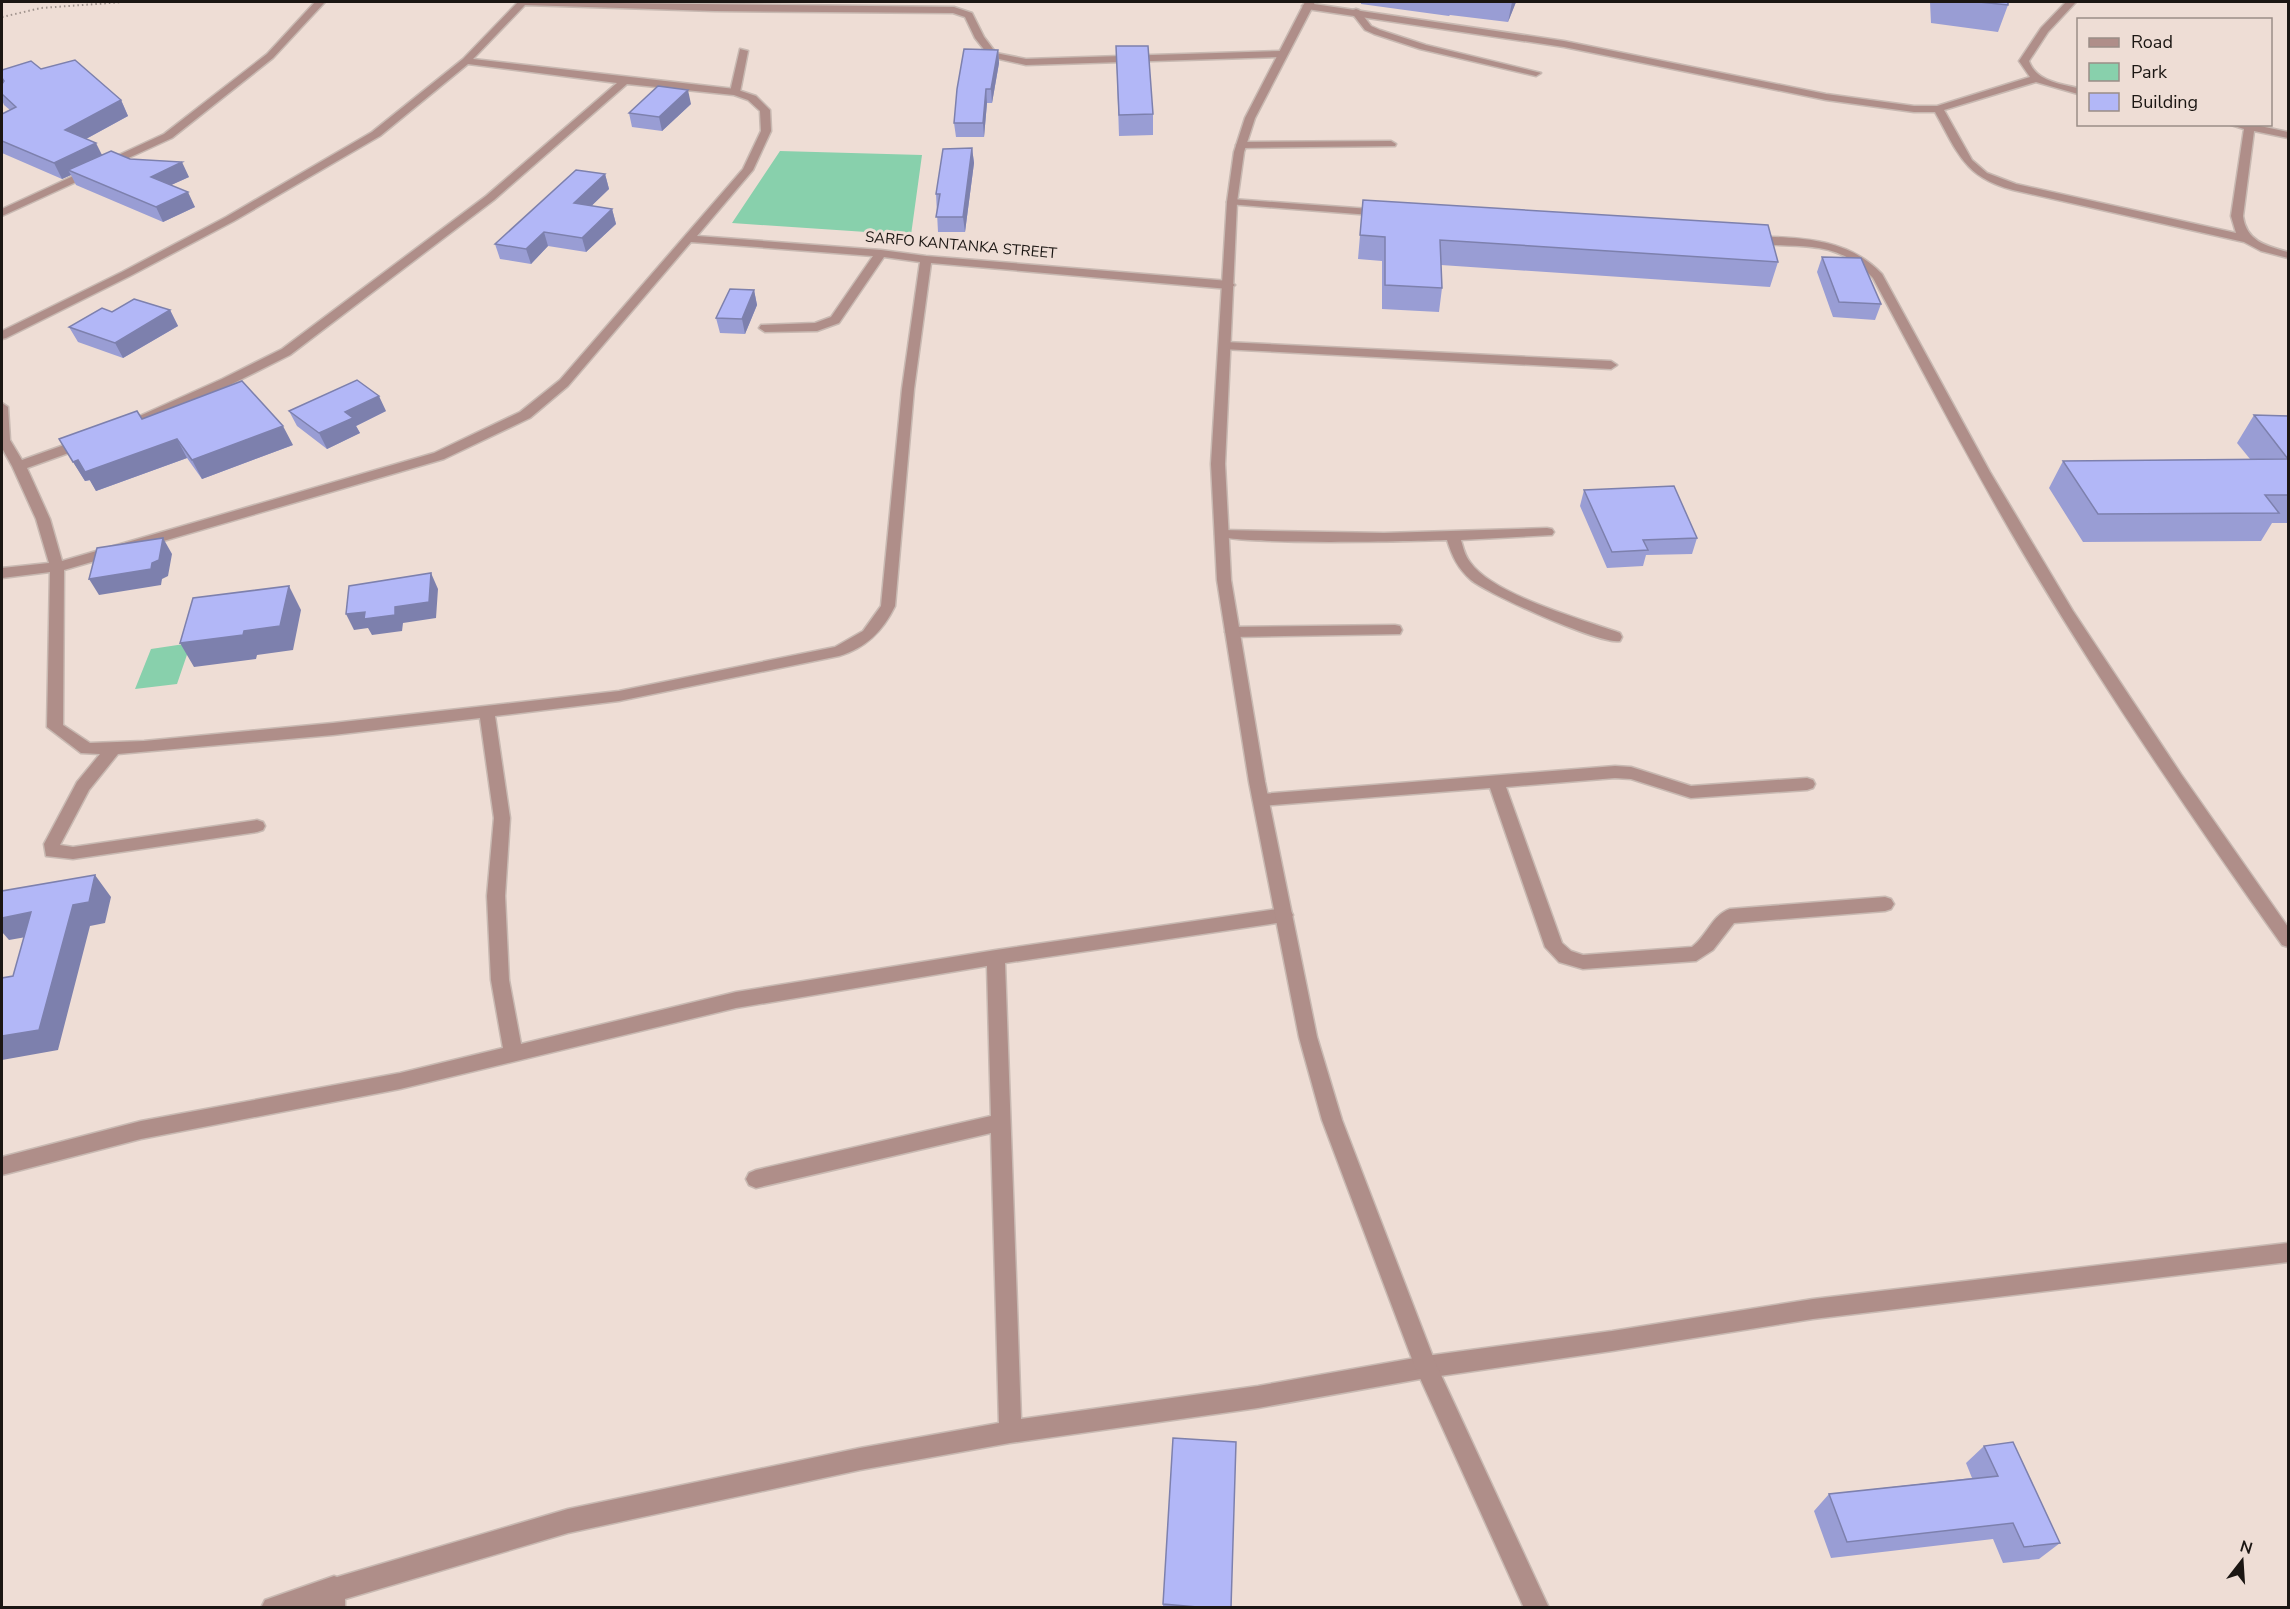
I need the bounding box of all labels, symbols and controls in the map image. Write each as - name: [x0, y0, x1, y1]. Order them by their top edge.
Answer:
- legend: [2077, 18, 2272, 126]
- text: Road: [2131, 30, 2173, 54]
- text: Park: [2131, 60, 2168, 84]
- text: Building: [2131, 90, 2198, 114]
- street label: SARFO KANTANKA STREET: [864, 227, 1058, 263]
- north arrow: [2212, 1531, 2272, 1591]
- text: N: [2237, 1535, 2255, 1560]

